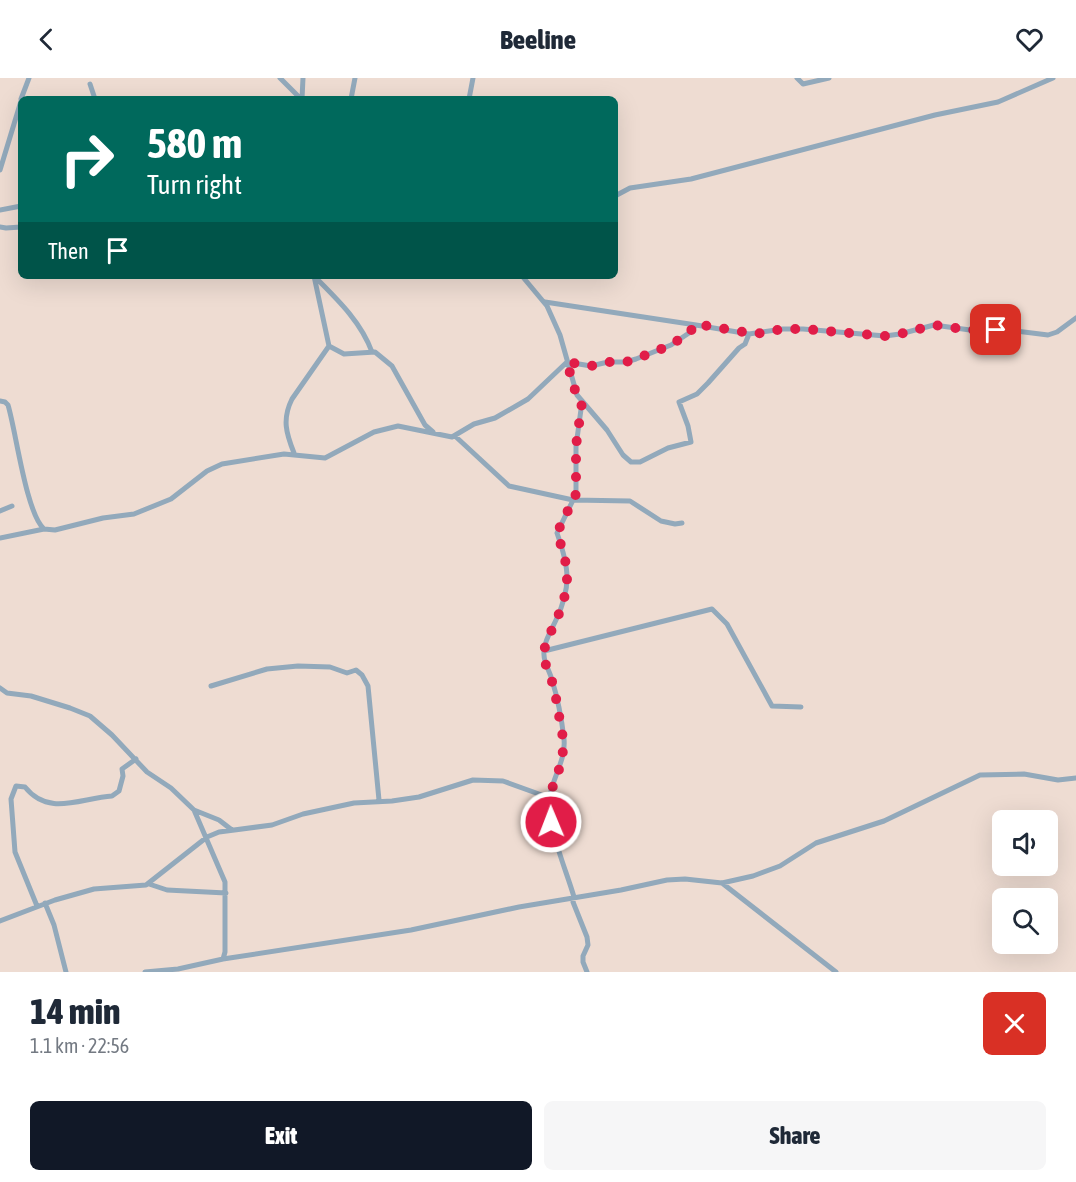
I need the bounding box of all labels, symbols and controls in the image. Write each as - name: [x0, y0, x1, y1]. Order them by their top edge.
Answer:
- icon: back: [30, 23, 63, 56]
- icon: heart: [1013, 23, 1046, 56]
- text: Beeline: [500, 24, 576, 55]
- text: 580 m: [147, 119, 242, 167]
- icon: right: [48, 120, 126, 198]
- text: Turn right: [147, 169, 242, 200]
- icon: arrive: [101, 234, 134, 267]
- text: Then: [48, 238, 89, 264]
- pin: [970, 304, 1021, 355]
- icon: arrive: [979, 313, 1012, 346]
- position arrow: [519, 790, 583, 854]
- map controls: [992, 810, 1058, 954]
- button: sound: [992, 810, 1058, 876]
- button: search: [992, 888, 1058, 954]
- text: 14 min: [30, 990, 120, 1032]
- button: close: [983, 992, 1046, 1055]
- text: 1.1 km · 22:56: [30, 1034, 129, 1057]
- button: Exit: [30, 1101, 532, 1170]
- button: Share: [544, 1101, 1046, 1170]

